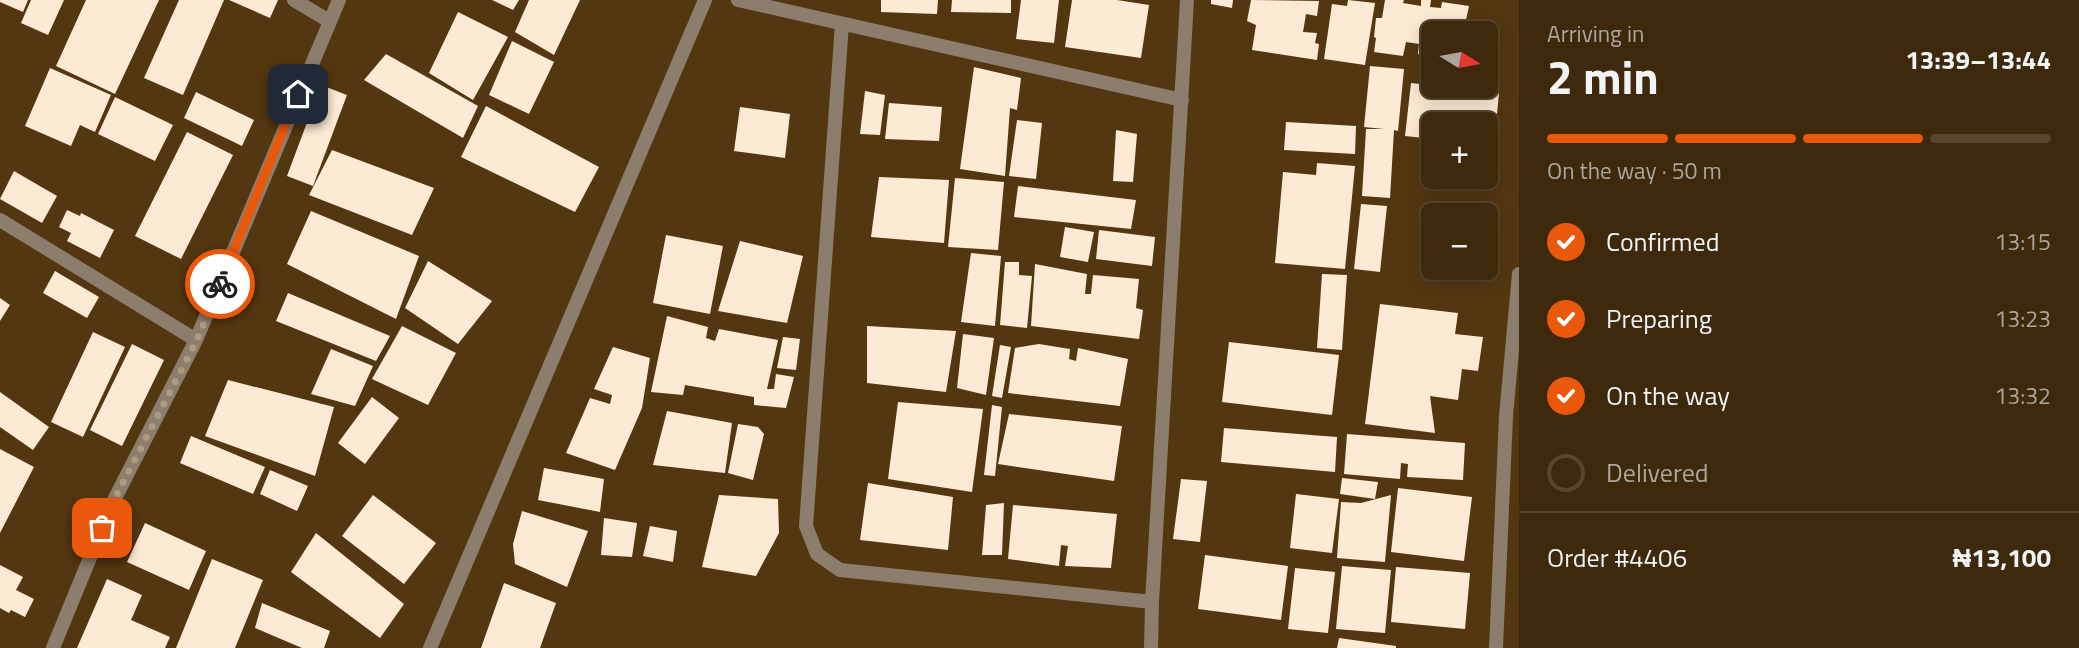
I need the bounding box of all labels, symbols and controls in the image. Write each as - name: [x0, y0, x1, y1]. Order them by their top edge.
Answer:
- text: Arriving in: [1547, 16, 1644, 51]
- north arrow: [1421, 21, 1498, 98]
- map controls: [1421, 21, 1498, 280]
- text: 13:39–13:44: [1905, 40, 2051, 79]
- text: 2 min: [1547, 42, 1659, 112]
- pin: [268, 64, 328, 124]
- icon: home: [279, 75, 317, 113]
- button: +: [1421, 112, 1498, 189]
- text: On the way · 50 m: [1547, 153, 1722, 188]
- button: −: [1421, 203, 1498, 280]
- text: Confirmed: [1606, 222, 1720, 261]
- icon: check: [1547, 223, 1585, 261]
- text: 13:15: [1994, 224, 2051, 259]
- courier: [185, 249, 255, 319]
- icon: bike: [201, 265, 239, 303]
- text: Preparing: [1606, 299, 1712, 338]
- icon: check: [1547, 300, 1585, 338]
- text: 13:23: [1994, 301, 2051, 336]
- text: On the way: [1606, 376, 1730, 415]
- icon: check: [1547, 377, 1585, 415]
- text: 13:32: [1994, 378, 2051, 413]
- text: Delivered: [1606, 453, 1709, 492]
- pin: [72, 498, 132, 558]
- icon: bag: [83, 509, 121, 547]
- text: Order #4406: [1547, 538, 1687, 577]
- text: ₦13,100: [1953, 538, 2051, 577]

